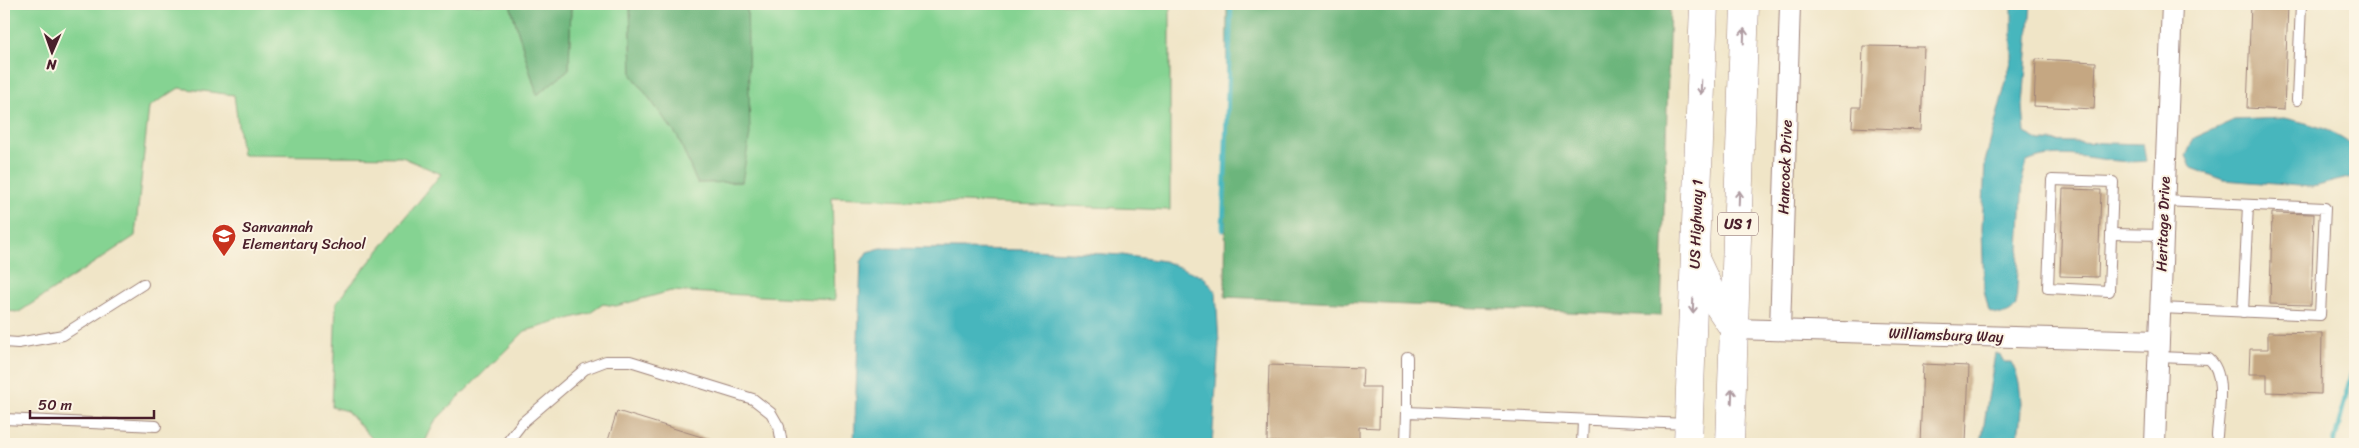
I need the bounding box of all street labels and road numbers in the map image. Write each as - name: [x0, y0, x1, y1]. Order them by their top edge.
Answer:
- street label: Hancock Drive: [1770, 119, 1800, 215]
- street label: Heritage Drive: [2148, 176, 2178, 272]
- street label: US Highway 1: [1681, 179, 1711, 269]
- road number: US 1: [1718, 212, 1758, 235]
- street label: Williamsburg Way: [1888, 320, 2004, 350]

